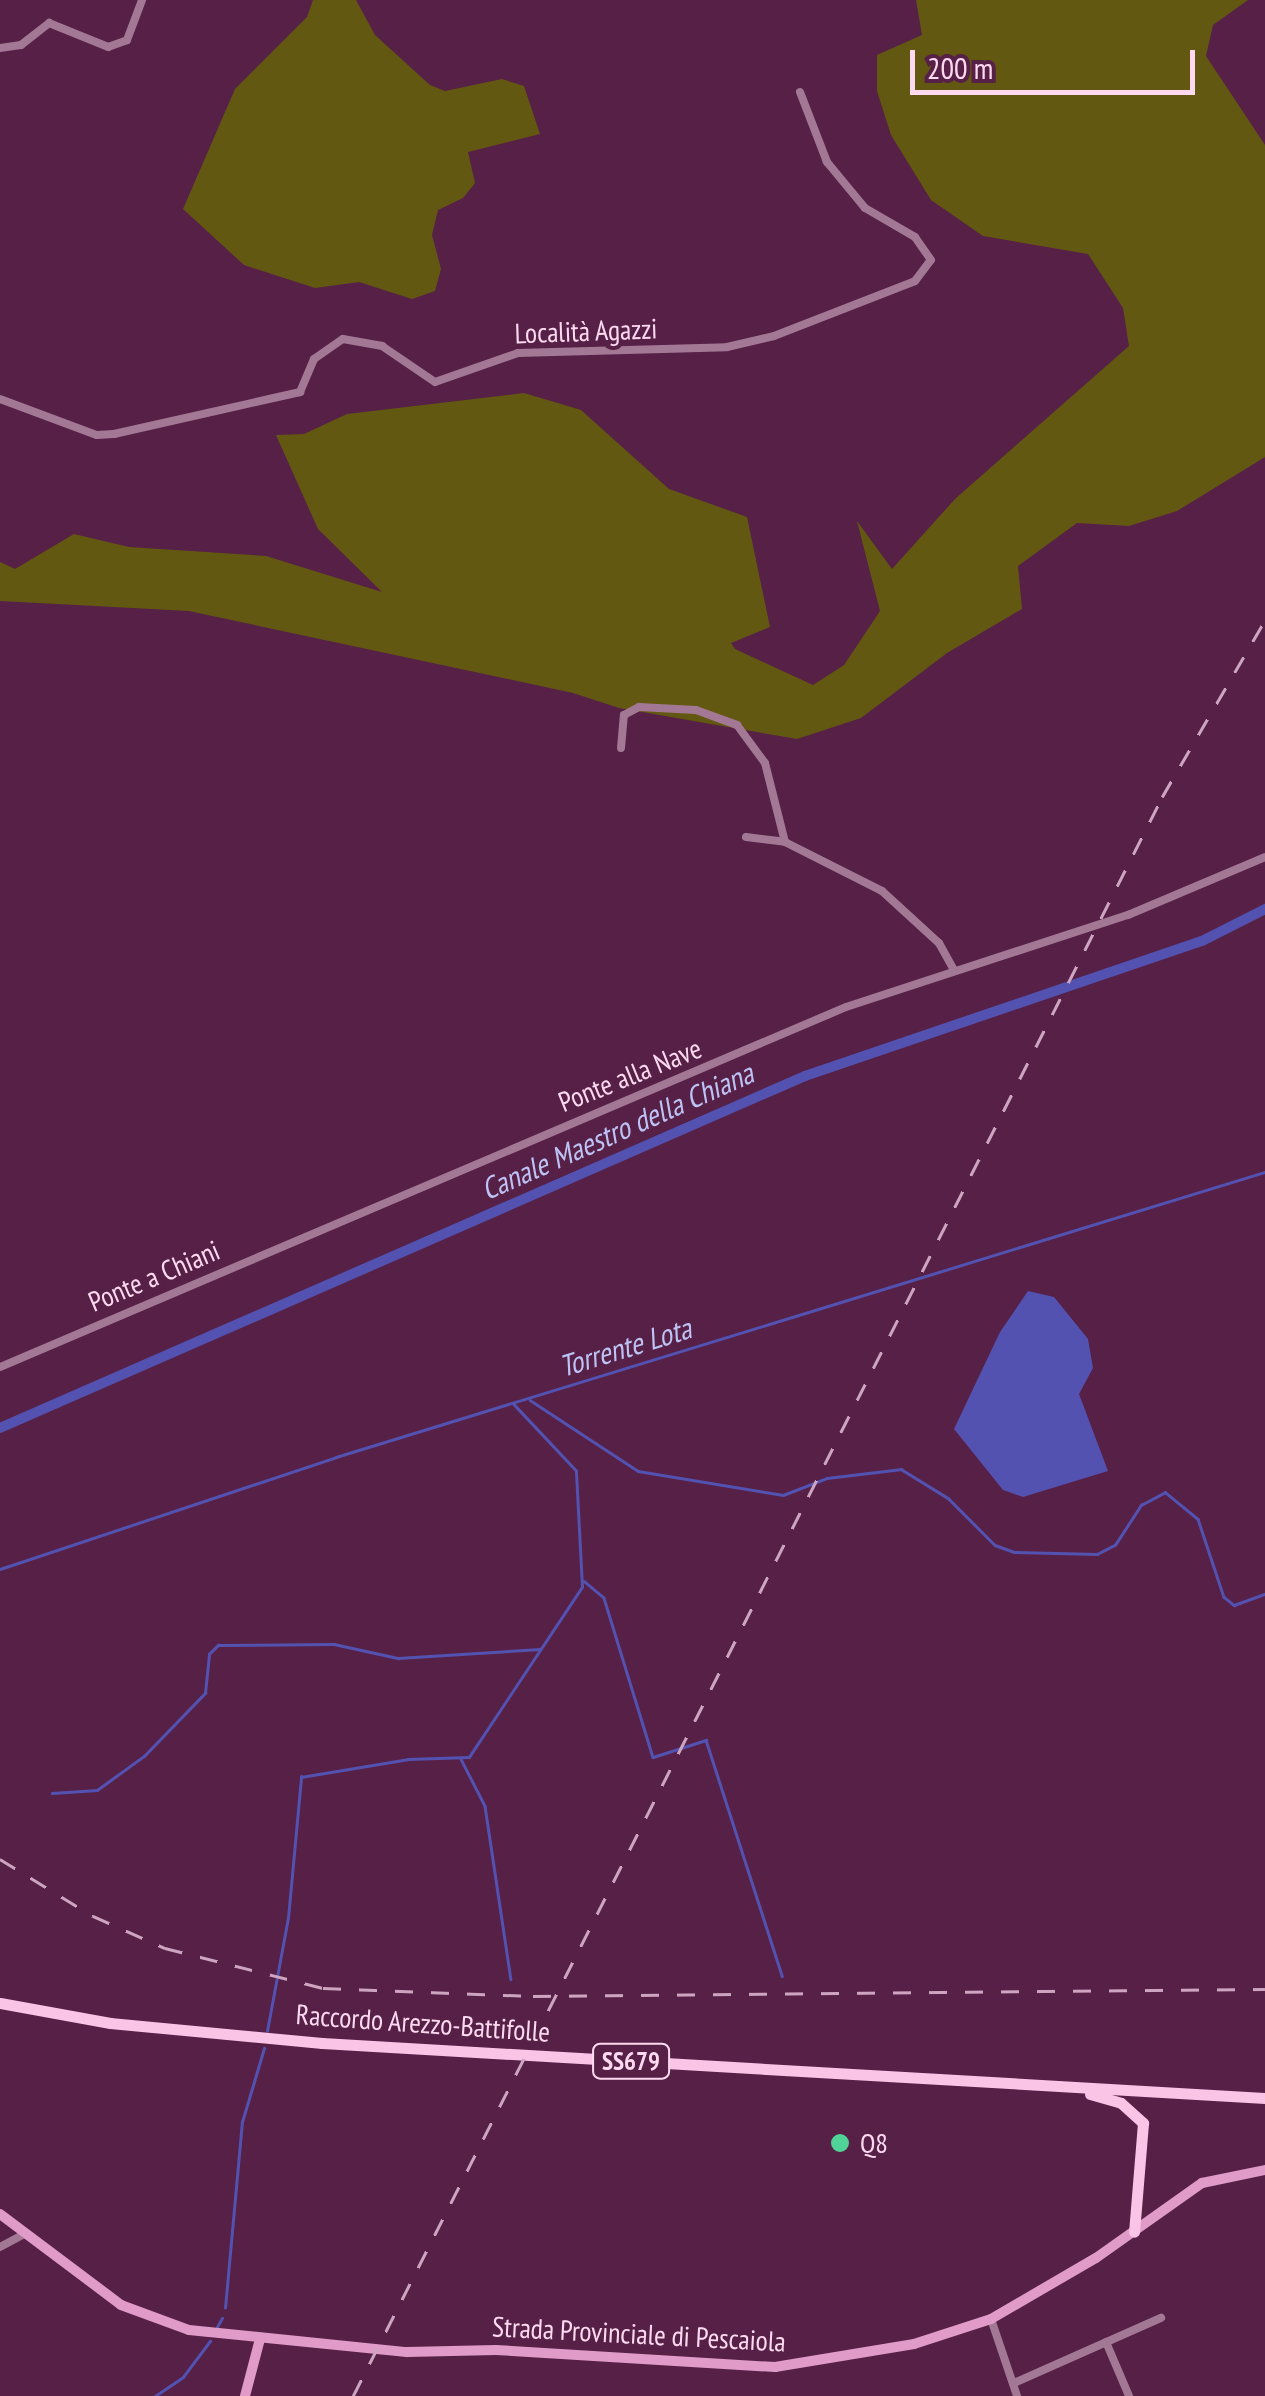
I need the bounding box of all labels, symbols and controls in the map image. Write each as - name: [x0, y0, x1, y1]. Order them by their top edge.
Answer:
- scale bar: [915, 30, 1200, 92]
- text: 200 m: [927, 48, 993, 87]
- street label: Località Agazzi: [514, 312, 658, 350]
- street label: Ponte alla Nave: [554, 1031, 706, 1119]
- water label: Canale Maestro della Chiana: [475, 1055, 759, 1207]
- street label: Ponte a Chiani: [83, 1233, 225, 1319]
- water label: Torrente Lota: [555, 1310, 695, 1384]
- street label: Raccordo Arezzo-Battifolle: [294, 1997, 552, 2049]
- road number: SS679: [591, 2041, 671, 2081]
- place label: Q8: [860, 2126, 888, 2160]
- marker: Q8: [829, 2132, 851, 2154]
- street label: Strada Provinciale di Pescaiola: [491, 2310, 787, 2358]

